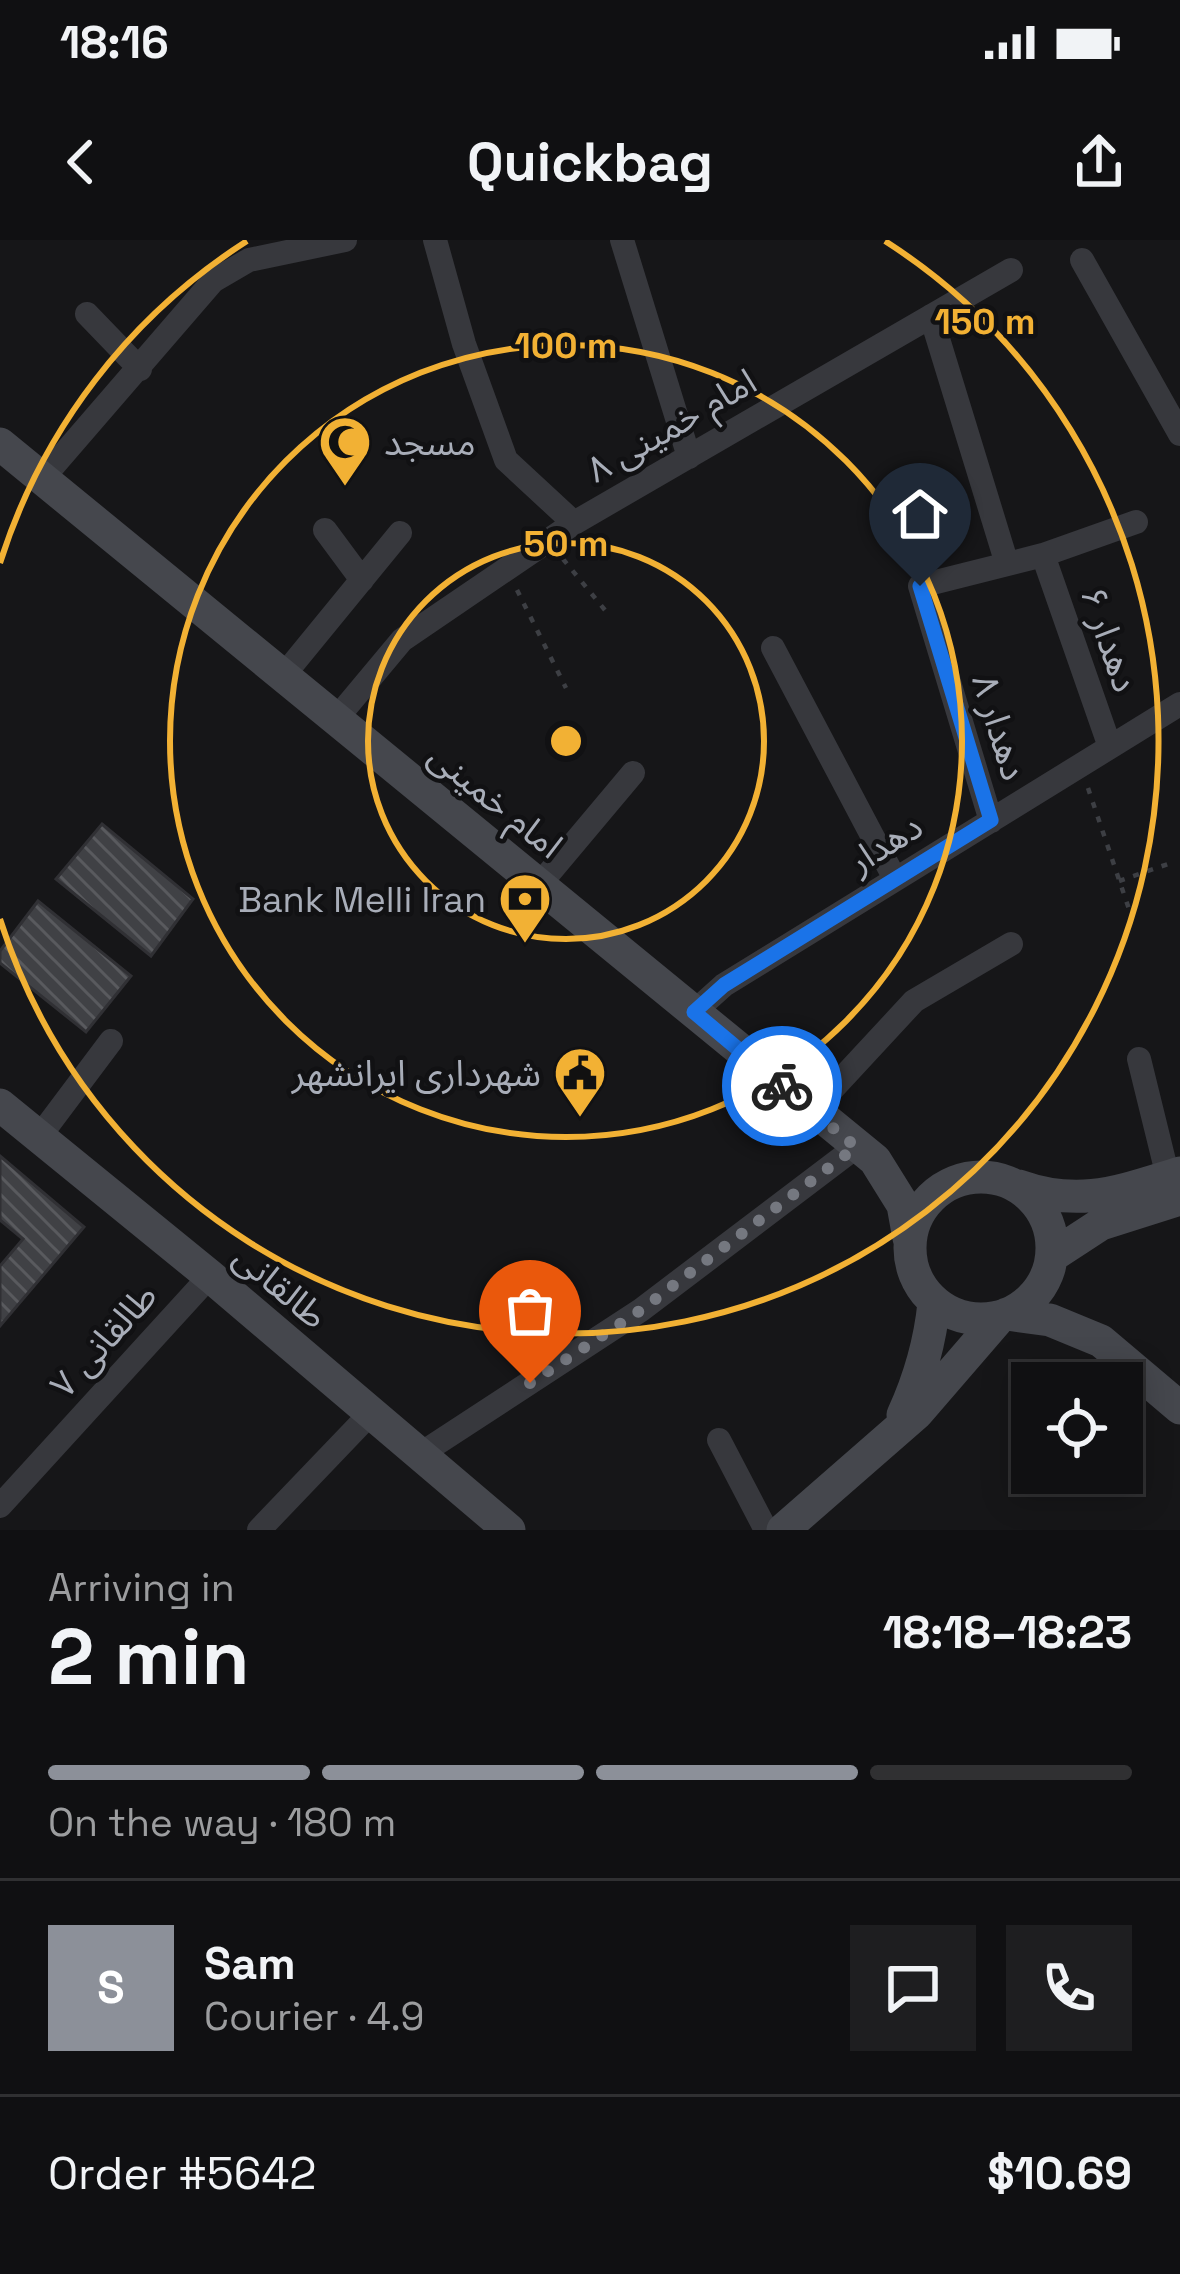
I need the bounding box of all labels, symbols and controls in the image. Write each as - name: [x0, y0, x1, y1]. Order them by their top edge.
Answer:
- text: 18:16: [60, 14, 169, 71]
- text: Quickbag: [467, 128, 713, 197]
- icon: back: [48, 129, 114, 195]
- icon: share: [1066, 129, 1132, 195]
- text: 150 m: [934, 299, 1036, 345]
- text: 100 m: [515, 323, 617, 369]
- street label: امام خمینی ۸: [578, 359, 767, 496]
- mosque icon: مسجد: [317, 414, 373, 488]
- place label: مسجد: [384, 420, 476, 466]
- pin: [869, 463, 971, 586]
- icon: home: [887, 481, 953, 547]
- text: 50 m: [524, 521, 608, 567]
- street label: دهدار ۶: [1070, 580, 1148, 698]
- street label: دهدار ۸: [961, 669, 1037, 786]
- centre of rings: [545, 720, 587, 762]
- street label: امام خمینی: [417, 733, 572, 872]
- street label: دهدار: [839, 803, 931, 885]
- bank icon: Bank Melli Iran: [497, 871, 553, 945]
- place label: Bank Melli Iran: [238, 877, 486, 923]
- courier: [722, 1026, 842, 1146]
- public building icon: شهرداری ایرانشهر: [552, 1045, 608, 1119]
- place label: شهرداری ایرانشهر: [291, 1051, 541, 1097]
- icon: bike: [749, 1053, 815, 1119]
- street label: طالقانی: [224, 1234, 337, 1339]
- pin: [479, 1260, 581, 1383]
- street label: طالقانی ۷: [40, 1274, 167, 1408]
- icon: bag: [497, 1278, 563, 1344]
- map controls: [1011, 1362, 1143, 1494]
- button: locate: [1011, 1362, 1143, 1494]
- text: Arriving in: [48, 1563, 235, 1612]
- text: 18:18–18:23: [883, 1604, 1132, 1661]
- text: 2 min: [48, 1607, 250, 1707]
- text: On the way · 180 m: [48, 1798, 396, 1847]
- button: chat: [850, 1925, 976, 2051]
- button: phone: [1006, 1925, 1132, 2051]
- text: Sam: [204, 1935, 296, 1992]
- text: S: [97, 1959, 125, 2016]
- text: Courier · 4.9: [204, 1992, 424, 2041]
- text: Order #5642: [48, 2145, 316, 2202]
- text: $10.69: [987, 2145, 1132, 2202]

